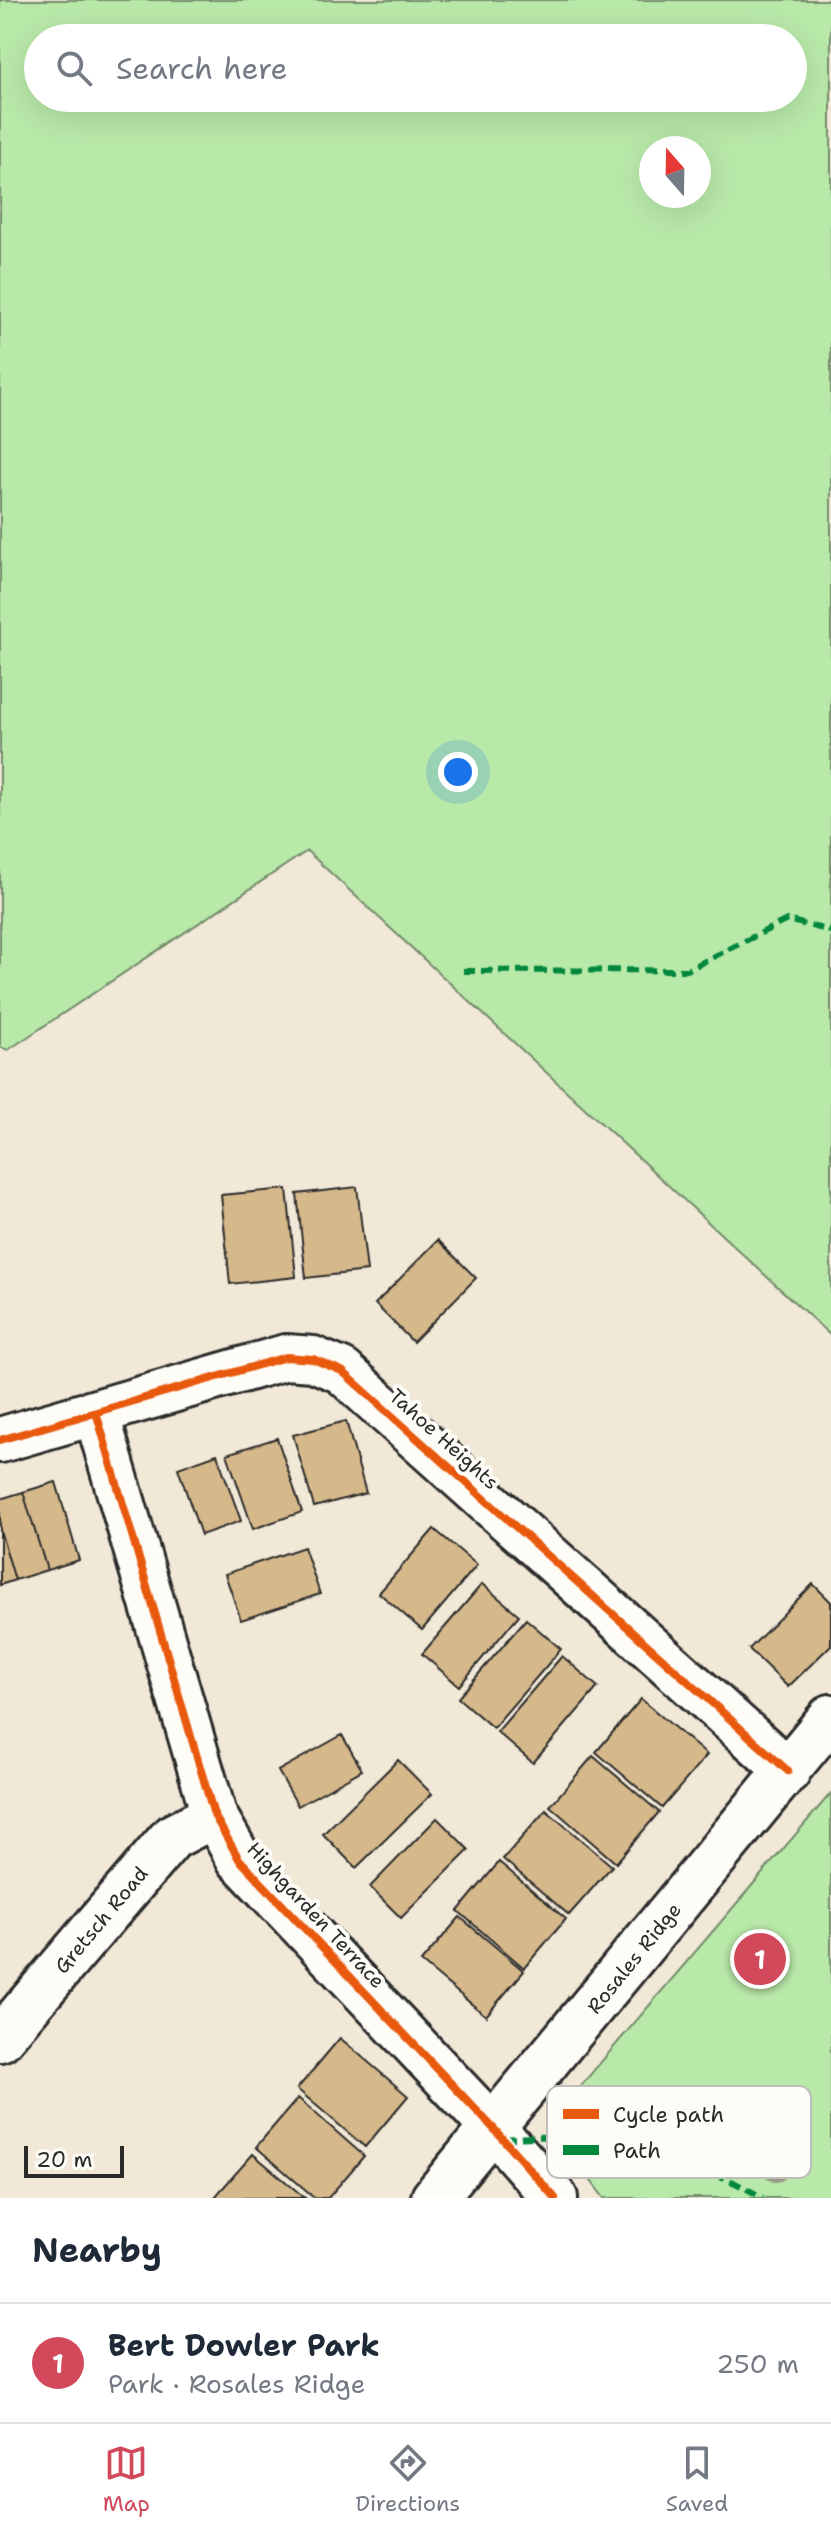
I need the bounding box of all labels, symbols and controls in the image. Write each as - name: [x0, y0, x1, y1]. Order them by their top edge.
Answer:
- search box: [24, 24, 807, 112]
- icon: search: [52, 46, 96, 90]
- text: Search here: [116, 48, 287, 89]
- north arrow: [639, 136, 711, 208]
- your location: [438, 752, 478, 792]
- street label: Tahoe Heights: [384, 1383, 504, 1495]
- street label: Highgarden Terrace: [241, 1836, 391, 1994]
- street label: Gretsch Road: [49, 1861, 154, 1979]
- street label: Rosales Ridge: [581, 1897, 687, 2019]
- pin: 1: [734, 1929, 786, 1989]
- legend: [547, 2086, 811, 2178]
- text: Cycle path: [613, 2100, 724, 2129]
- text: Path: [613, 2136, 661, 2165]
- scale bar: [24, 2142, 124, 2178]
- text: 20 m: [36, 2145, 93, 2174]
- text: Nearby: [32, 2227, 162, 2273]
- text: Bert Dowler Park: [108, 2325, 380, 2366]
- text: 1: [52, 2346, 64, 2381]
- text: 250 m: [716, 2346, 799, 2381]
- text: Park · Rosales Ridge: [108, 2366, 365, 2401]
- tab: Map: [103, 2441, 150, 2518]
- tab: Directions: [355, 2441, 460, 2518]
- tab: Saved: [666, 2441, 728, 2518]

